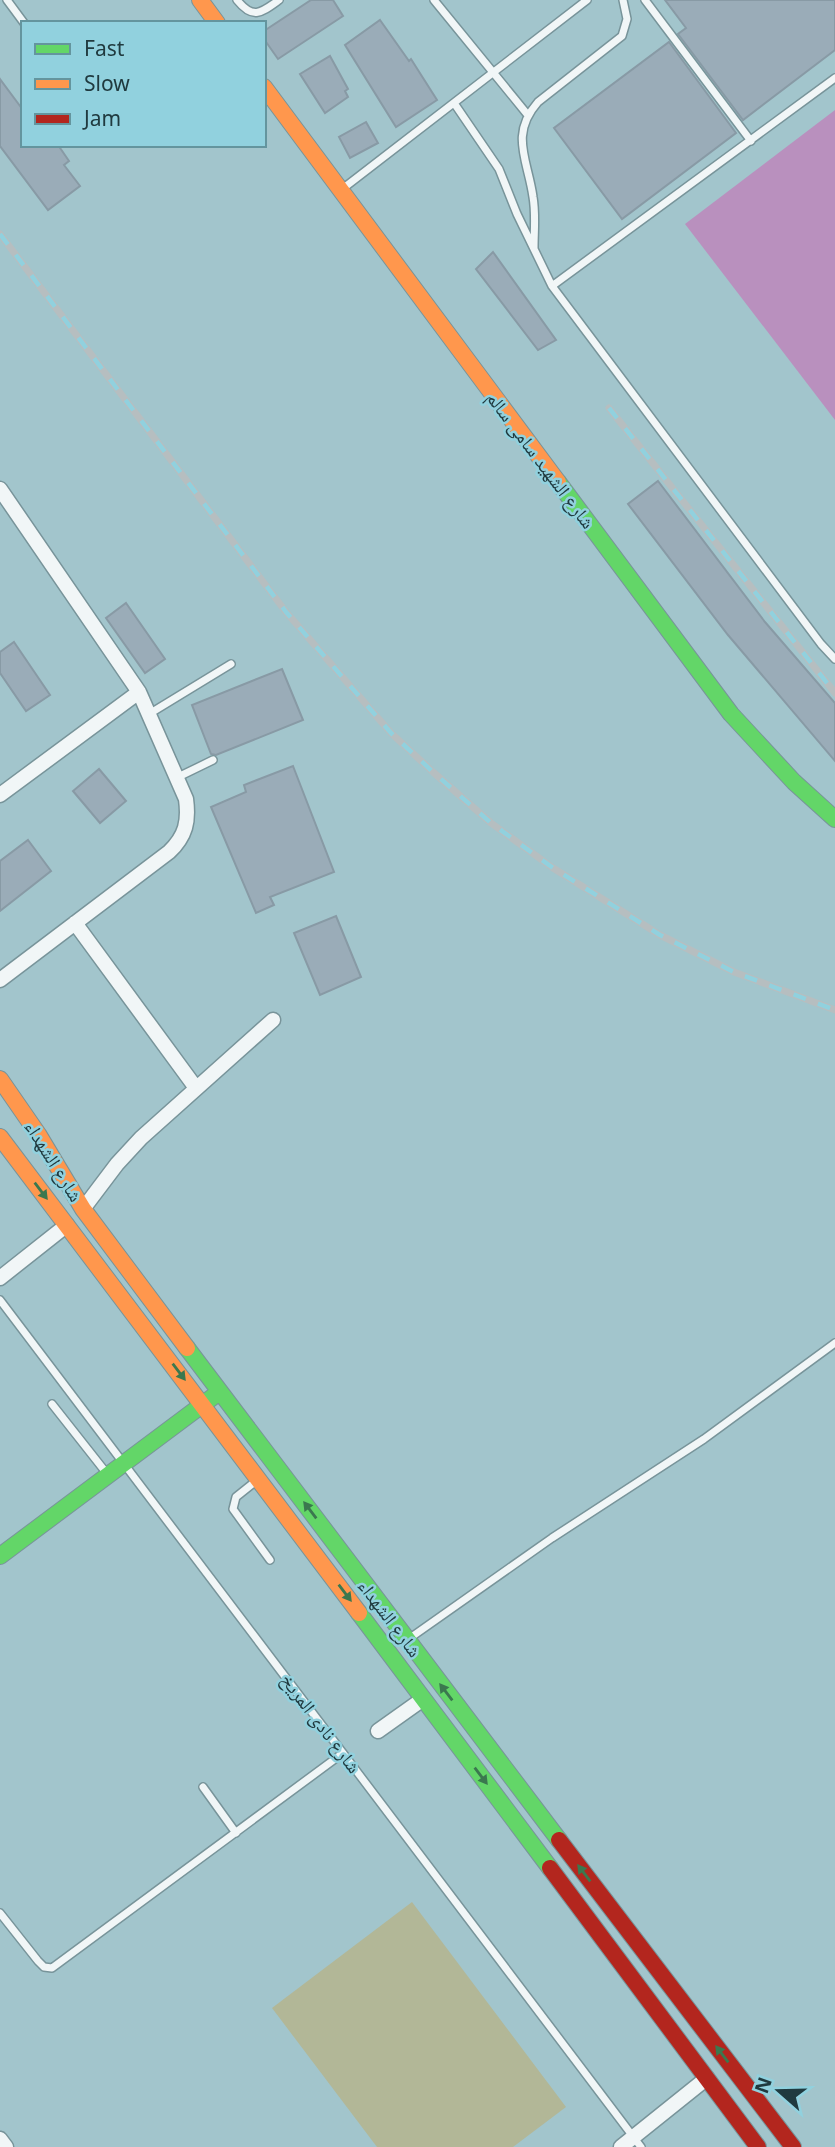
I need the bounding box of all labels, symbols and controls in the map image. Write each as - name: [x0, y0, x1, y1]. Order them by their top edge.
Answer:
- legend: [21, 21, 266, 147]
- text: Fast: [84, 34, 125, 62]
- text: Slow: [84, 69, 130, 97]
- text: Jam: [82, 104, 121, 132]
- street label: شارع الشهيد سامى سالم: [481, 386, 601, 534]
- street label: شارع الشهداء: [19, 1115, 89, 1207]
- one-way arrow: [34, 1182, 48, 1200]
- one-way arrow: [172, 1363, 186, 1381]
- one-way arrow: [303, 1501, 317, 1519]
- street label: شارع الشهداء: [352, 1574, 428, 1662]
- one-way arrow: [338, 1584, 352, 1602]
- street label: شارع نادى المريخ: [275, 1668, 367, 1778]
- one-way arrow: [439, 1683, 453, 1701]
- one-way arrow: [474, 1766, 488, 1785]
- one-way arrow: [577, 1864, 591, 1882]
- one-way arrow: [715, 2045, 729, 2063]
- north arrow: [744, 2056, 814, 2126]
- text: N: [748, 2073, 778, 2097]

